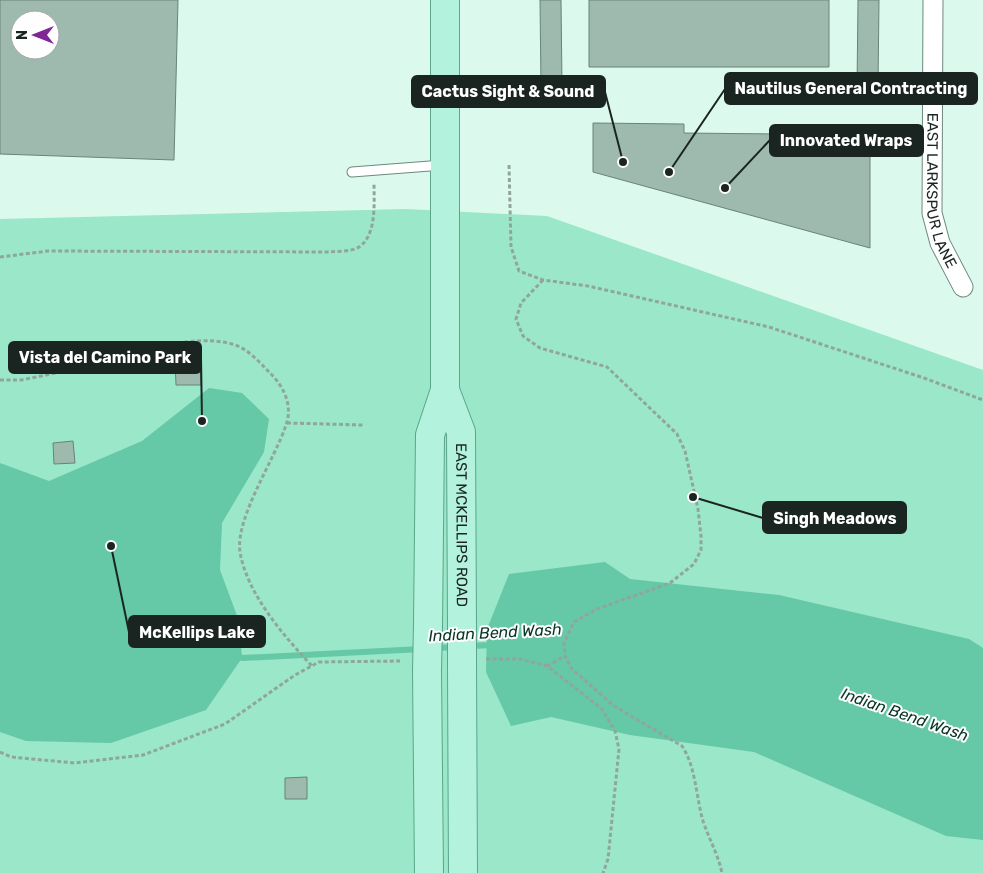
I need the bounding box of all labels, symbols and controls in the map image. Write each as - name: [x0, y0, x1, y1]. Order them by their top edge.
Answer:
- north arrow: [10, 10, 60, 60]
- text: N: [14, 30, 31, 40]
- callout: Nautilus General Contracting: [725, 73, 977, 104]
- callout: Cactus Sight & Sound: [412, 76, 605, 107]
- text: Nautilus General Contracting: [735, 79, 967, 98]
- text: Cactus Sight & Sound: [422, 82, 594, 101]
- street label: EAST LARKSPUR LANE: [922, 113, 961, 271]
- callout: Innovated Wraps: [770, 125, 923, 156]
- text: Innovated Wraps: [780, 131, 913, 150]
- callout: Vista del Camino Park: [9, 342, 201, 373]
- text: Vista del Camino Park: [19, 348, 192, 367]
- street label: EAST MCKELLIPS ROAD: [452, 443, 471, 607]
- callout: Singh Meadows: [763, 502, 906, 533]
- text: Singh Meadows: [773, 509, 897, 528]
- callout: McKellips Lake: [129, 616, 265, 647]
- water label: Indian Bend Wash: [428, 620, 562, 645]
- text: McKellips Lake: [139, 623, 255, 642]
- water label: Indian Bend Wash: [839, 684, 971, 745]

